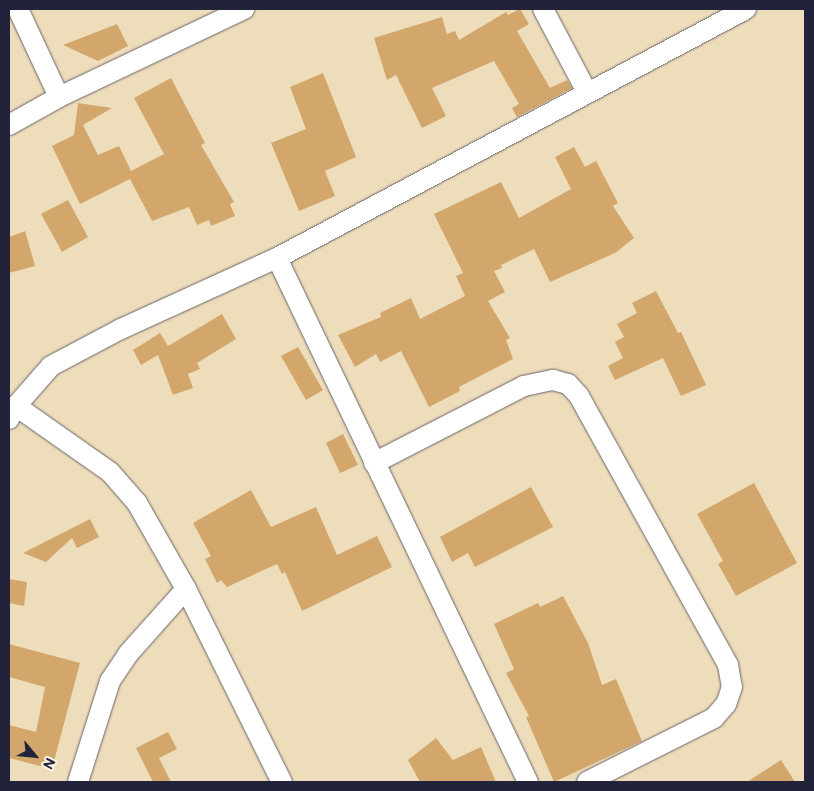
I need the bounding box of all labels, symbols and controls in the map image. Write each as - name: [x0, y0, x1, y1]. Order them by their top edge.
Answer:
- north arrow: [10, 731, 60, 781]
- text: N: [39, 755, 59, 772]

